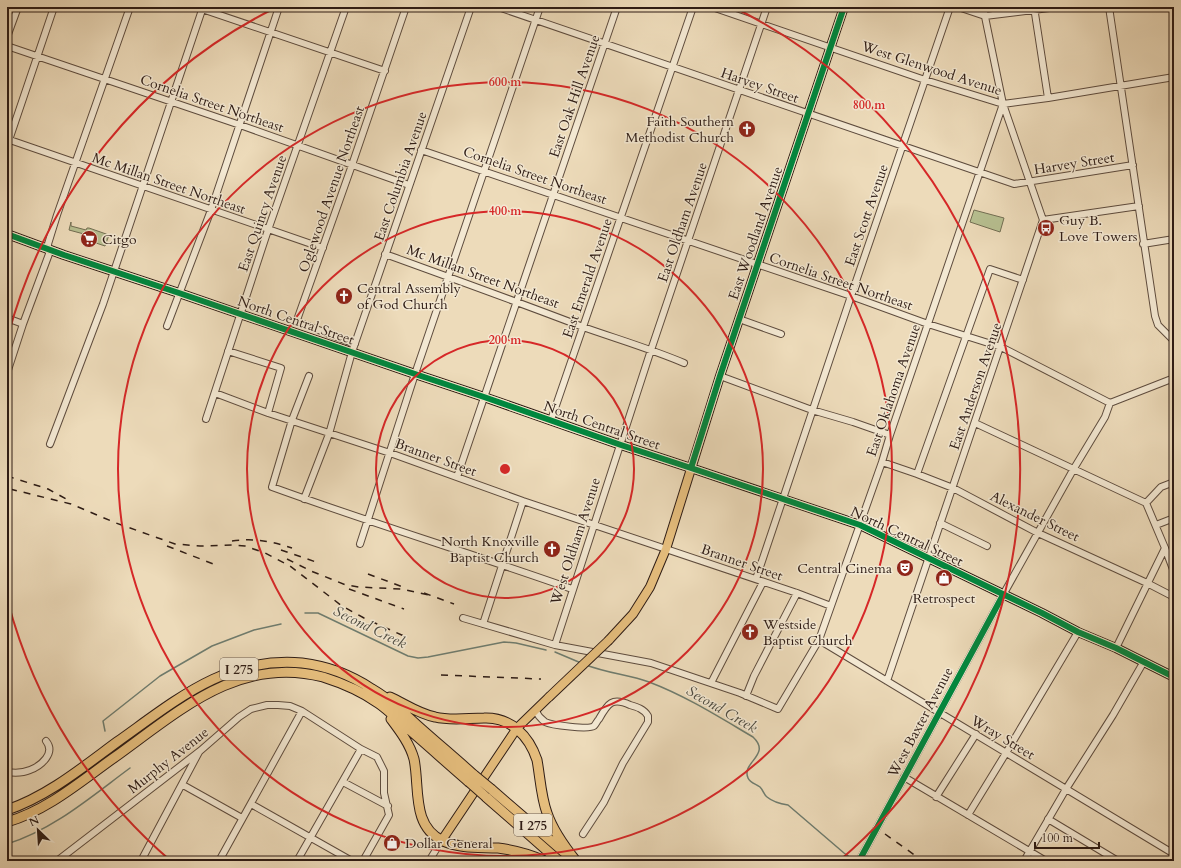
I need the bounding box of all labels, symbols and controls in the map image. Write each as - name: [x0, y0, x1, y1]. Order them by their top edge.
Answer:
- street label: East Oak Hill Avenue: [545, 32, 604, 160]
- street label: West Glenwood Avenue: [858, 36, 1005, 100]
- street label: Harvey Street: [718, 63, 802, 108]
- street label: Cornelia Street Northeast: [138, 70, 287, 137]
- text: 600 m: [489, 74, 522, 90]
- text: 800 m: [853, 97, 886, 113]
- street label: Oglewood Avenue Northeast: [294, 103, 369, 275]
- street label: East Columbia Avenue: [369, 109, 432, 243]
- place label: Faith Southern Methodist Church: [625, 112, 734, 147]
- church icon: Faith Southern Methodist Church: [737, 119, 757, 139]
- street label: Cornelia Street Northeast: [461, 142, 610, 209]
- street label: Mc Millan Street Northeast: [90, 148, 249, 219]
- street label: Harvey Street: [1033, 148, 1116, 179]
- street label: East Quincy Avenue: [234, 152, 291, 274]
- street label: East Oldham Avenue: [653, 160, 712, 285]
- street label: East Scott Avenue: [840, 162, 893, 269]
- street label: East Woodland Avenue: [724, 164, 787, 302]
- text: 400 m: [489, 203, 522, 219]
- place label: Guy B. Love Towers: [1059, 211, 1138, 246]
- street label: East Emerald Avenue: [558, 216, 617, 341]
- bus stop icon: Guy B. Love Towers: [1036, 218, 1056, 238]
- supermarket icon: Citgo: [79, 229, 99, 249]
- place label: Citgo: [102, 230, 137, 249]
- street label: Mc Millan Street Northeast: [404, 240, 562, 313]
- street label: Cornelia Street Northeast: [767, 248, 916, 315]
- place label: Central Assembly of God Church: [357, 279, 462, 314]
- church icon: Central Assembly of God Church: [334, 286, 354, 306]
- street label: North Central Street: [235, 292, 357, 350]
- street label: East Anderson Avenue: [945, 320, 1006, 452]
- street label: East Oklahoma Avenue: [862, 321, 925, 459]
- text: 200 m: [489, 332, 522, 348]
- street label: North Central Street: [541, 397, 663, 455]
- street label: Branner Street: [392, 434, 480, 481]
- centre of rings: [498, 462, 512, 476]
- street label: West Oldham Avenue: [546, 475, 605, 608]
- street label: Alexander Street: [987, 487, 1083, 547]
- street label: North Central Street: [847, 502, 967, 571]
- place label: North Knoxville Baptist Church: [441, 532, 539, 567]
- church icon: North Knoxville Baptist Church: [542, 539, 562, 559]
- street label: Branner Street: [698, 540, 786, 586]
- theatre icon: Central Cinema: [895, 558, 915, 578]
- place label: Central Cinema: [797, 559, 892, 578]
- shop icon: Retrospect: [934, 568, 954, 588]
- place label: Retrospect: [913, 589, 976, 608]
- water label: Second Creek: [330, 601, 410, 654]
- place label: Westside Baptist Church: [762, 615, 853, 650]
- church icon: Westside Baptist Church: [740, 622, 760, 642]
- road number: I 275: [220, 658, 258, 680]
- street label: West Baxter Avenue: [883, 664, 958, 782]
- water label: Second Creek: [683, 681, 762, 738]
- street label: Wray Street: [966, 710, 1039, 764]
- street label: Murphy Avenue: [124, 723, 213, 798]
- north arrow: [18, 810, 58, 850]
- text: N: [26, 812, 42, 830]
- road number: I 275: [514, 814, 552, 836]
- scale bar: [1035, 824, 1099, 850]
- text: 100 m: [1041, 830, 1074, 846]
- shop icon: Dollar General: [382, 833, 402, 853]
- place label: Dollar General: [405, 834, 493, 853]

